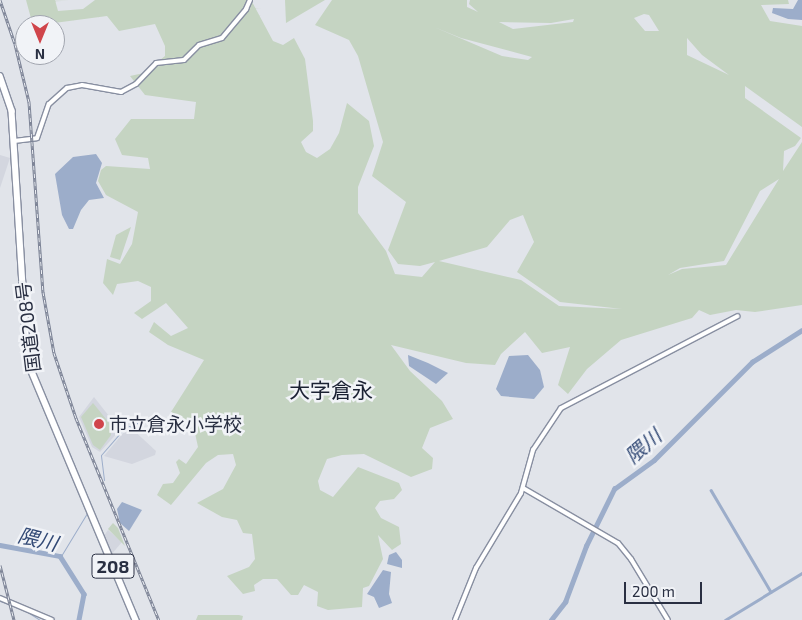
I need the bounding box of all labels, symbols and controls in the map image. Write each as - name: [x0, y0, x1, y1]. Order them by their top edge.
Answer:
- north arrow: [15, 15, 65, 65]
- text: N: [35, 46, 45, 63]
- street label: 国道208号: [11, 281, 45, 373]
- district label: 大字倉永: [289, 377, 373, 403]
- place label: 市立倉永小学校: [109, 413, 242, 435]
- marker: 市立倉永小学校: [93, 418, 105, 430]
- water label: 隈川: [620, 424, 666, 468]
- water label: 隈川: [16, 523, 60, 555]
- road number: 208: [90, 550, 136, 582]
- scale bar: [627, 572, 704, 604]
- text: 200 m: [632, 582, 675, 600]

